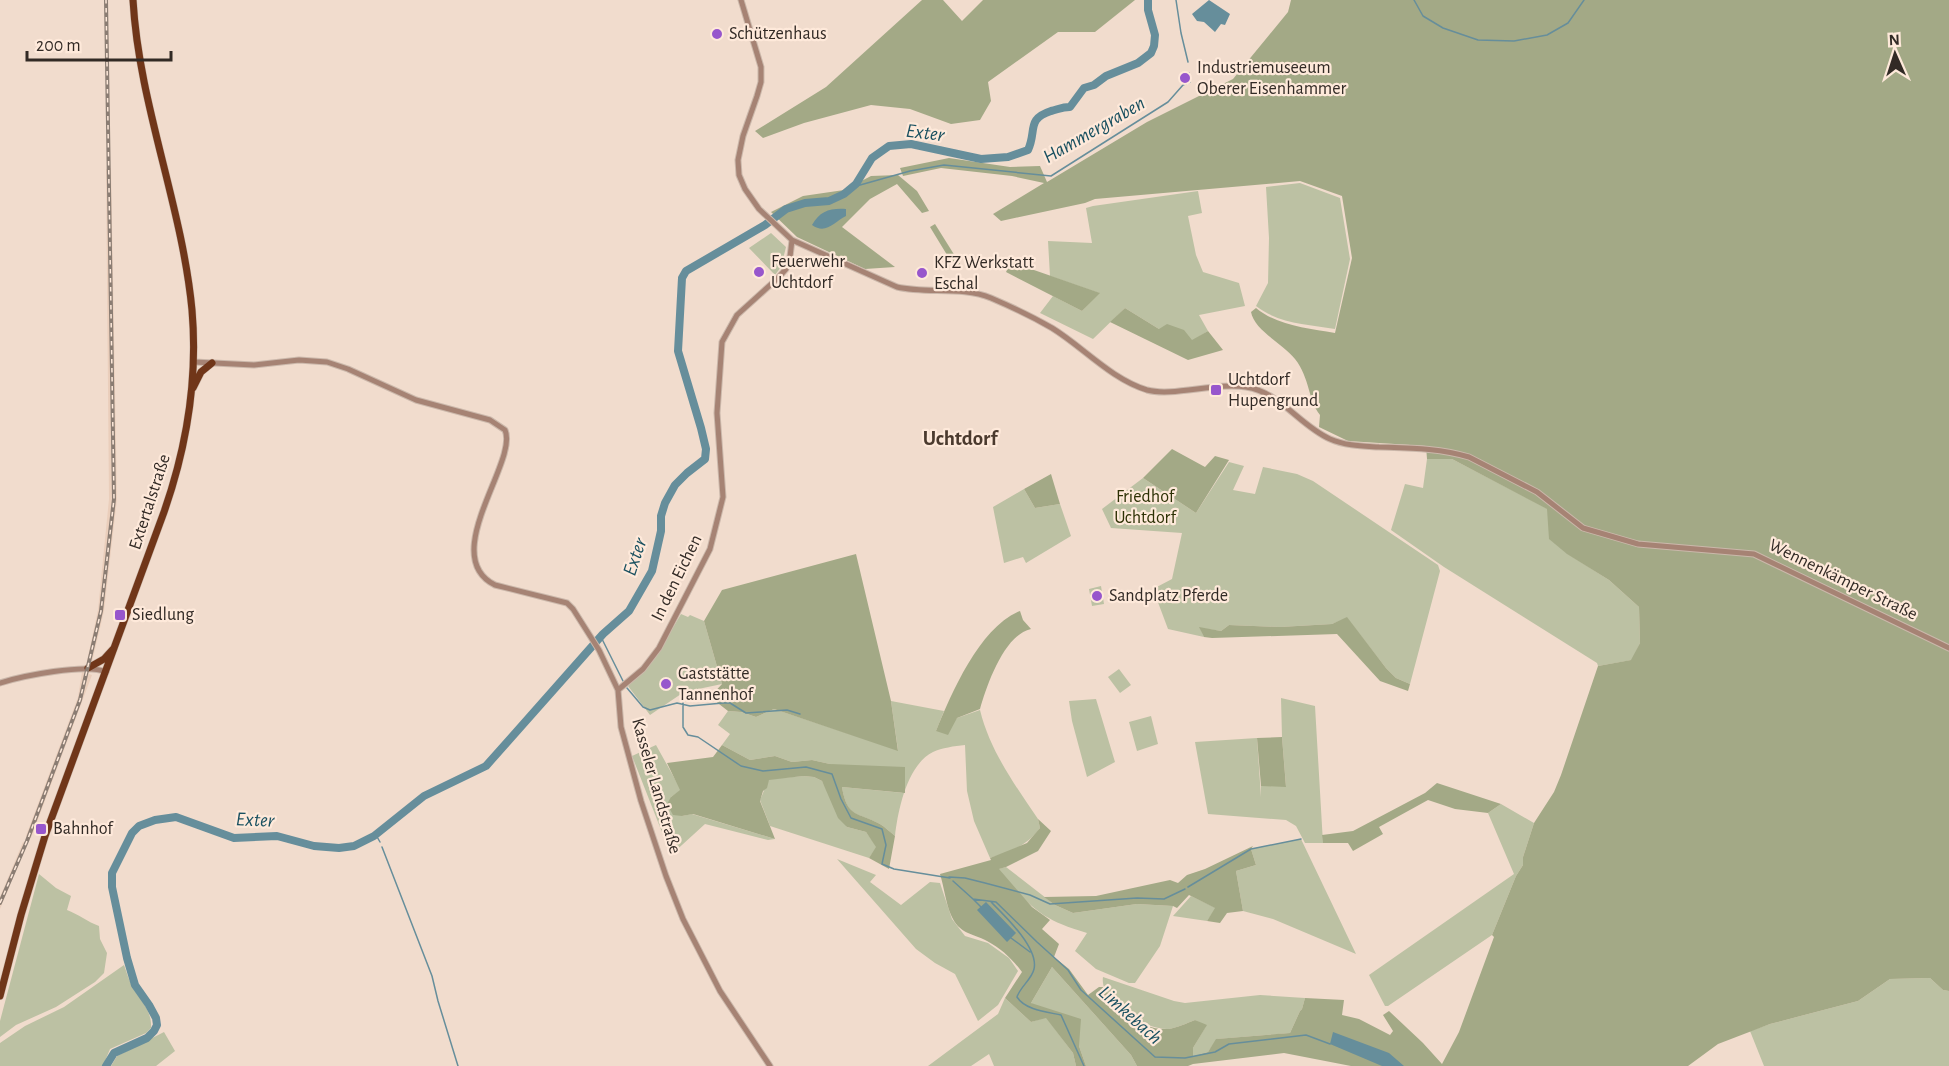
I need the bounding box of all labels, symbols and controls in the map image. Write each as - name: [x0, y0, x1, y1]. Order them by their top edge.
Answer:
- scale bar: [27, 24, 171, 62]
- north arrow: [1865, 24, 1925, 84]
- place label: Schützenhaus: [729, 25, 827, 43]
- marker: Schützenhaus: [710, 27, 724, 41]
- text: N: [1888, 32, 1900, 48]
- text: 200 m: [36, 37, 81, 55]
- place label: Industriemuseeum Oberer Eisenhammer: [1197, 59, 1347, 98]
- marker: Industriemuseeum Oberer Eisenhammer: [1178, 71, 1192, 85]
- water label: Hammergraben: [1040, 93, 1148, 167]
- water label: Exter: [905, 121, 946, 145]
- place label: Feuerwehr Uchtdorf: [771, 253, 845, 292]
- place label: KFZ Werkstatt Eschal: [934, 254, 1034, 293]
- marker: Feuerwehr Uchtdorf: [752, 265, 766, 279]
- marker: KFZ Werkstatt Eschal: [915, 266, 929, 280]
- place label: Uchtdorf Hupengrund: [1228, 371, 1318, 410]
- marker: Uchtdorf Hupengrund: [1209, 383, 1223, 397]
- district label: Uchtdorf: [923, 428, 999, 449]
- street label: Extertalstraße: [126, 452, 174, 552]
- park label: Friedhof Uchtdorf: [1114, 488, 1177, 527]
- street label: In den Eichen: [648, 532, 706, 624]
- water label: Exter: [620, 535, 651, 578]
- street label: Wennenkämper Straße: [1766, 536, 1920, 624]
- place label: Sandplatz Pferde: [1109, 587, 1228, 605]
- marker: Sandplatz Pferde: [1090, 589, 1104, 603]
- place label: Siedlung: [132, 606, 194, 624]
- marker: Siedlung: [113, 608, 127, 622]
- place label: Gaststätte Tannenhof: [678, 665, 755, 704]
- marker: Gaststätte Tannenhof: [659, 677, 673, 691]
- street label: Kasseler Landstraße: [628, 716, 684, 856]
- water label: Exter: [235, 809, 275, 831]
- place label: Bahnhof: [53, 820, 114, 838]
- marker: Bahnhof: [34, 822, 48, 836]
- water label: Limkebach: [1095, 982, 1165, 1048]

